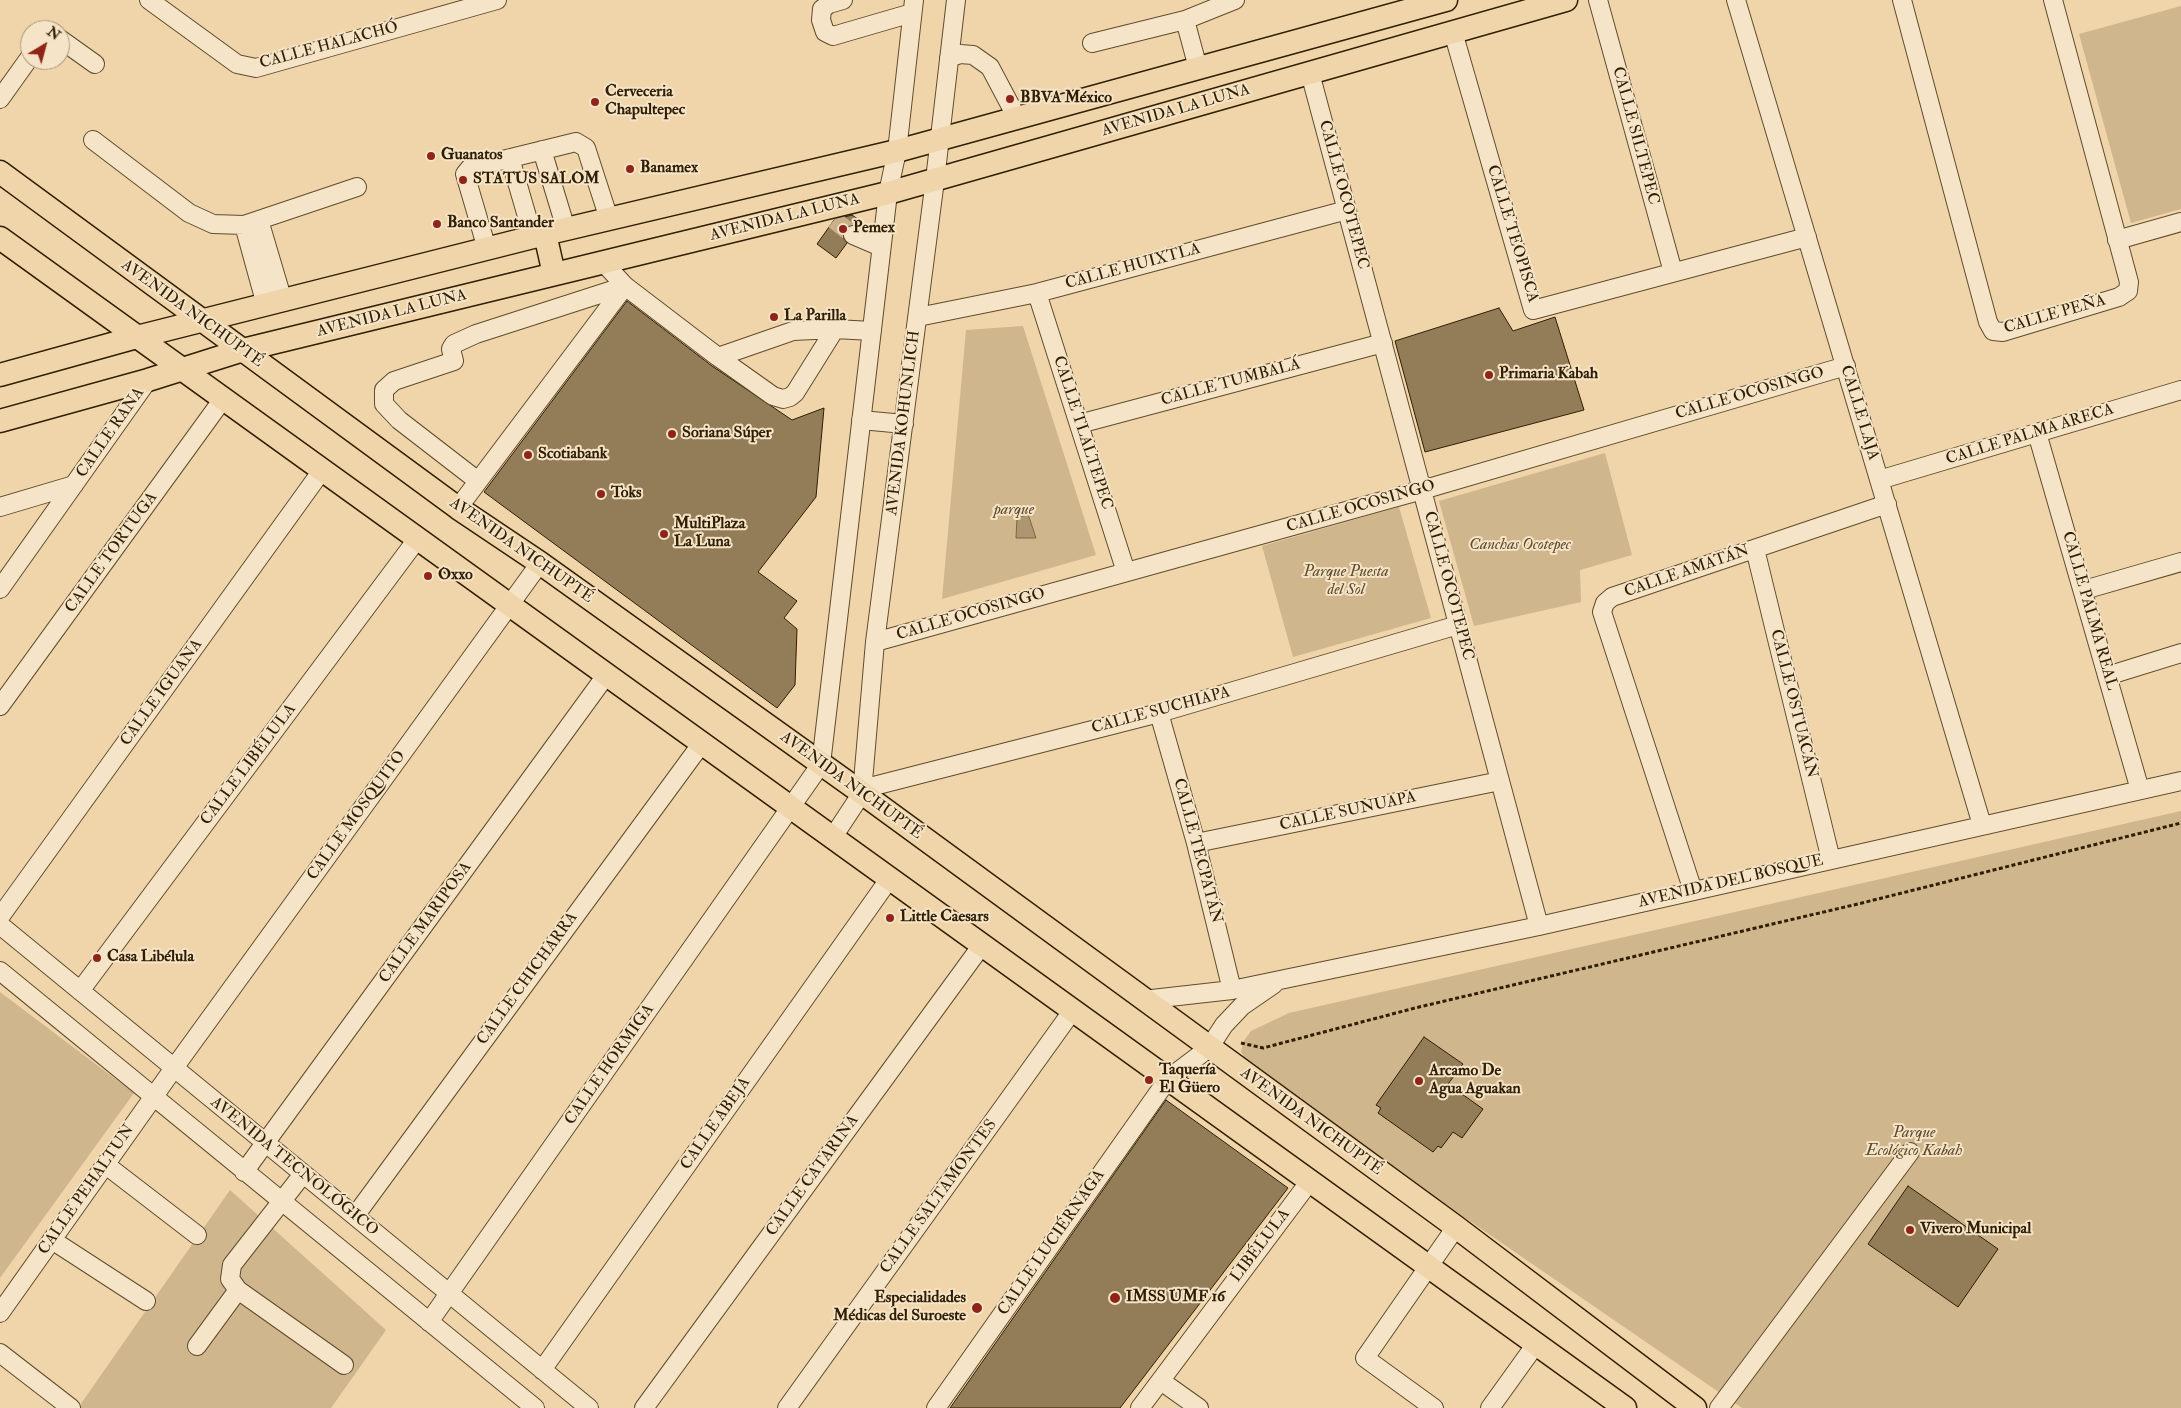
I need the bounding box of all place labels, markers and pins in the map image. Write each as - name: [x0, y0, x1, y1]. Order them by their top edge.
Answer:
- place label: Cerveceria Chapultepec: [605, 83, 685, 121]
- place label: BBVA México: [1020, 89, 1112, 109]
- marker: BBVA México: [1004, 93, 1016, 105]
- marker: Cerveceria Chapultepec: [589, 96, 601, 108]
- place label: Guanatos: [441, 146, 502, 166]
- marker: Guanatos: [425, 150, 437, 162]
- place label: Banamex: [640, 159, 698, 179]
- marker: Banamex: [624, 163, 636, 175]
- place label: STATUS SALOM: [473, 170, 599, 190]
- marker: STATUS SALOM: [457, 174, 469, 186]
- place label: Banco Santander: [447, 214, 554, 234]
- marker: Banco Santander: [431, 218, 443, 230]
- place label: Pemex: [853, 219, 895, 239]
- marker: Pemex: [837, 223, 849, 235]
- place label: La Parilla: [784, 307, 846, 327]
- marker: La Parilla: [768, 311, 780, 323]
- place label: Primaria Kabah: [1499, 365, 1598, 385]
- marker: Primaria Kabah: [1483, 369, 1495, 381]
- place label: Soriana Súper: [682, 424, 771, 444]
- marker: Soriana Súper: [666, 428, 678, 440]
- place label: Scotiabank: [538, 445, 607, 465]
- marker: Scotiabank: [522, 449, 534, 461]
- place label: Toks: [611, 484, 641, 504]
- marker: Toks: [595, 488, 607, 500]
- place label: MultiPlaza La Luna: [674, 515, 745, 553]
- marker: MultiPlaza La Luna: [658, 528, 670, 540]
- place label: Oxxo: [438, 566, 473, 586]
- marker: Oxxo: [422, 570, 434, 582]
- place label: Little Caesars: [900, 908, 989, 928]
- marker: Little Caesars: [884, 912, 896, 924]
- place label: Casa Libélula: [107, 948, 194, 968]
- marker: Casa Libélula: [91, 952, 103, 964]
- place label: Taquería El Güero: [1159, 1061, 1220, 1099]
- place label: Arcamo De Agua Aguakan: [1429, 1062, 1521, 1100]
- marker: Taquería El Güero: [1143, 1074, 1155, 1086]
- marker: Arcamo De Agua Aguakan: [1413, 1075, 1425, 1087]
- place label: Vivero Municipal: [1920, 1220, 2031, 1240]
- marker: Vivero Municipal: [1904, 1224, 1916, 1236]
- place label: IMSS UMF 16: [1126, 1288, 1225, 1308]
- place label: Especialidades Médicas del Suroeste: [833, 1289, 966, 1327]
- marker: IMSS UMF 16: [1108, 1291, 1122, 1305]
- marker: Especialidades Médicas del Suroeste: [970, 1301, 984, 1315]

